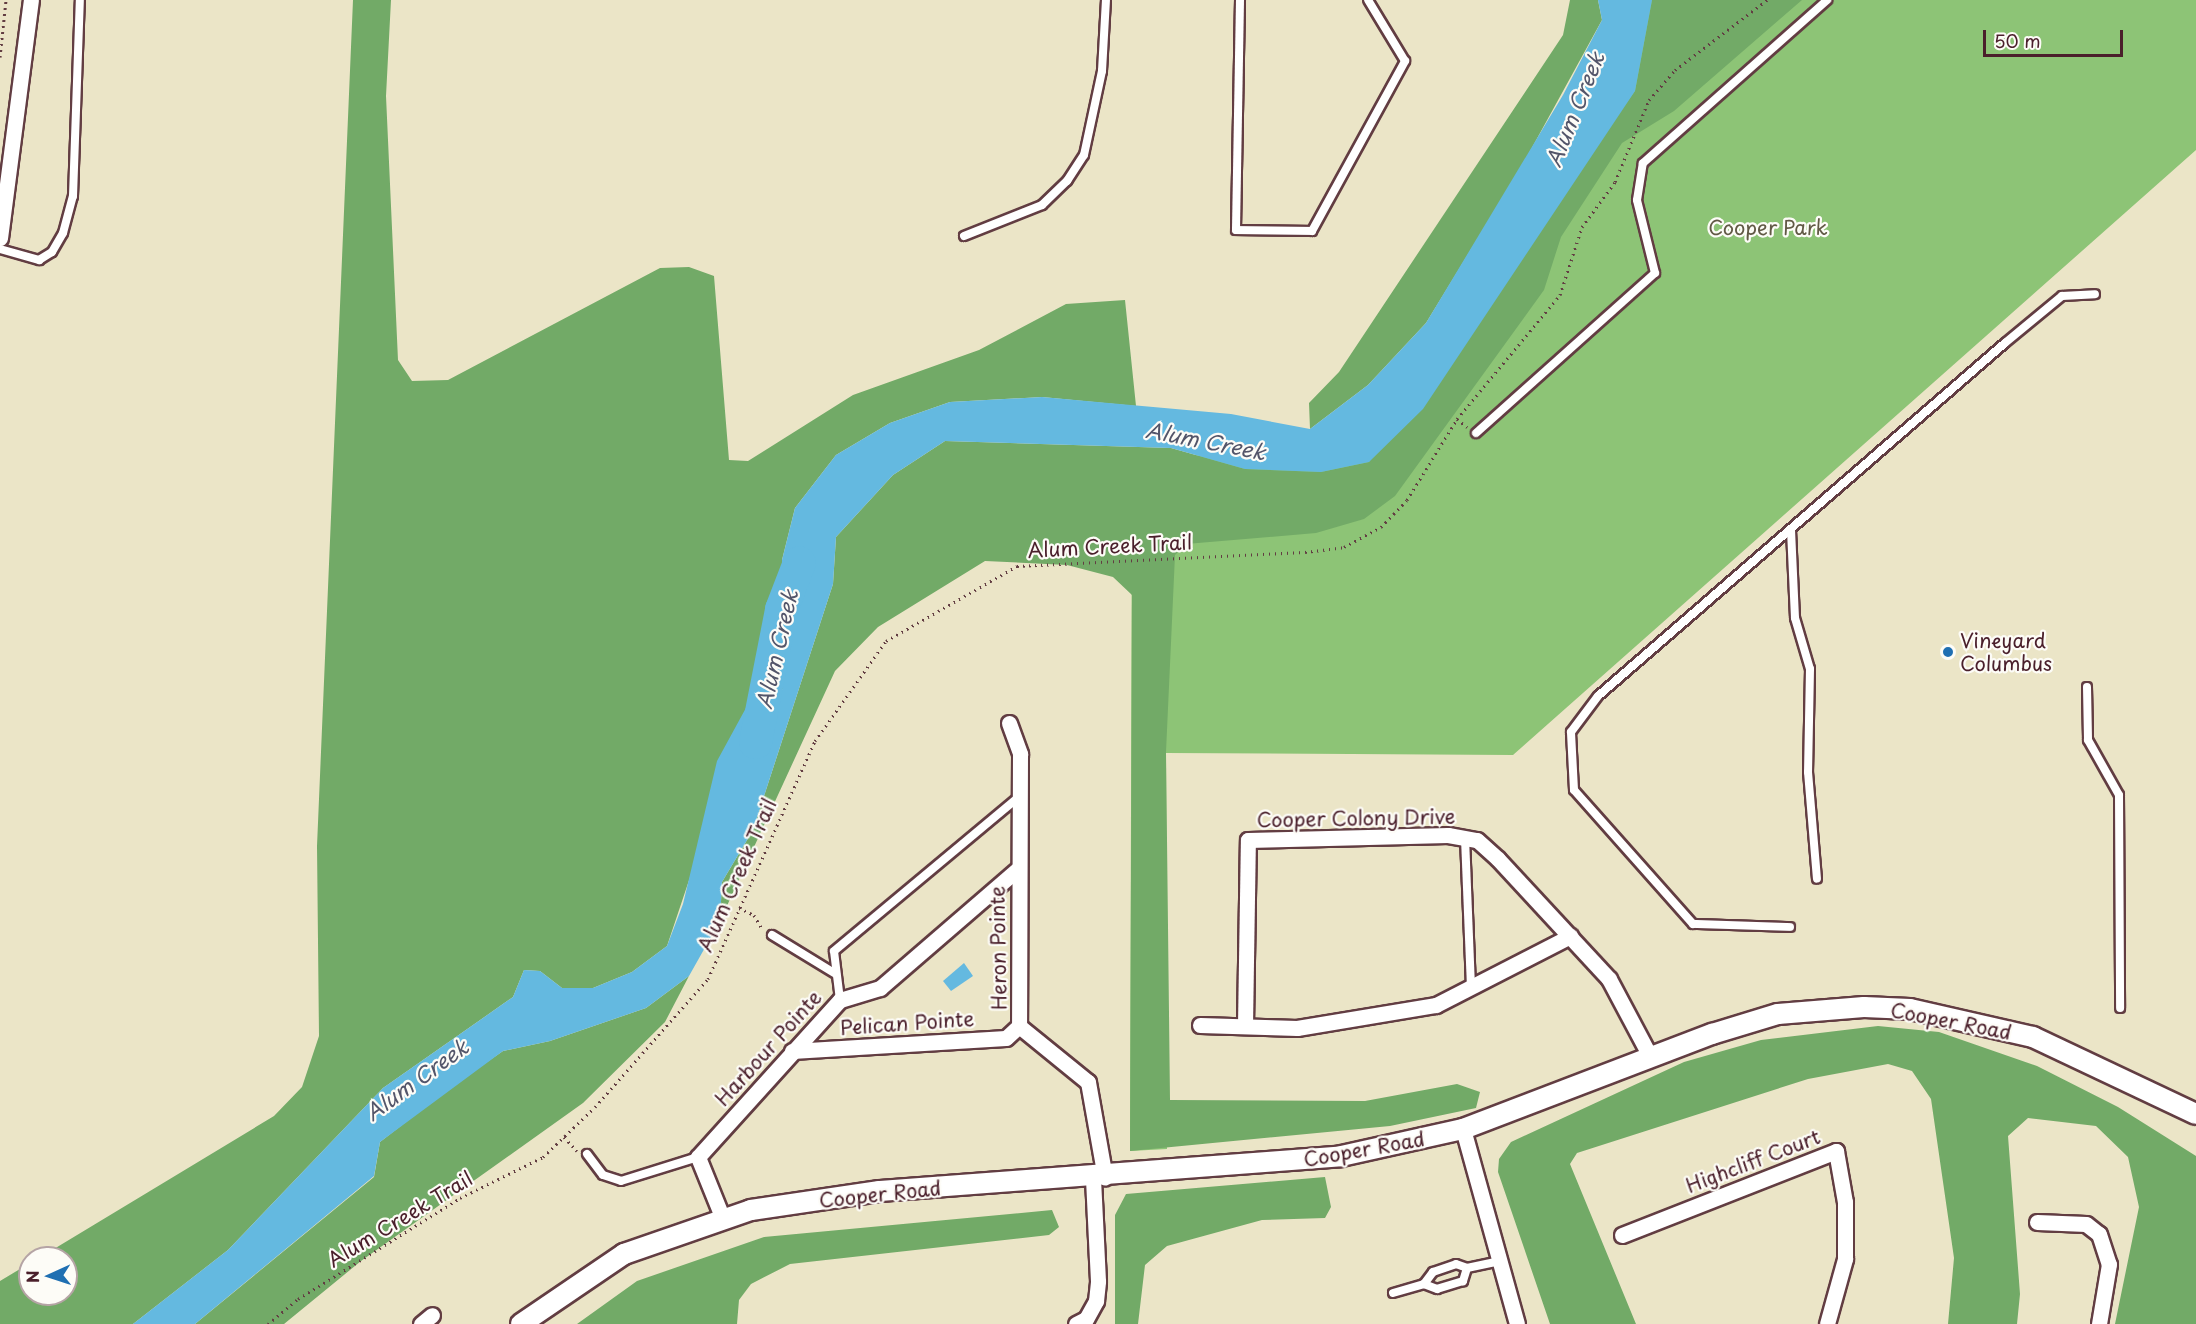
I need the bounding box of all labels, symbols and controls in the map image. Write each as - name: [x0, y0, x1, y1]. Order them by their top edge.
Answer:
- scale bar: [1986, 18, 2126, 56]
- text: 50 m: [1994, 27, 2041, 54]
- water label: Alum Creek: [1540, 48, 1608, 170]
- park label: Cooper Park: [1708, 215, 1828, 239]
- water label: Alum Creek: [1144, 416, 1268, 464]
- street label: Alum Creek Trail: [1026, 530, 1194, 562]
- water label: Alum Creek: [750, 587, 802, 711]
- place label: Vineyard Columbus: [1960, 628, 2052, 675]
- marker: Vineyard Columbus: [1941, 645, 1955, 659]
- street label: Alum Creek Trail: [692, 794, 782, 956]
- street label: Cooper Colony Drive: [1257, 804, 1455, 832]
- street label: Heron Pointe: [985, 885, 1011, 1011]
- street label: Harbour Pointe: [710, 985, 826, 1111]
- street label: Cooper Road: [1888, 997, 2014, 1045]
- street label: Pelican Pointe: [839, 1006, 975, 1040]
- water label: Alum Creek: [360, 1033, 472, 1125]
- street label: Highcliff Court: [1682, 1124, 1824, 1198]
- street label: Cooper Road: [1301, 1126, 1427, 1172]
- street label: Alum Creek Trail: [322, 1166, 478, 1272]
- street label: Cooper Road: [817, 1176, 943, 1212]
- north arrow: [18, 1246, 78, 1306]
- text: N: [20, 1270, 44, 1284]

